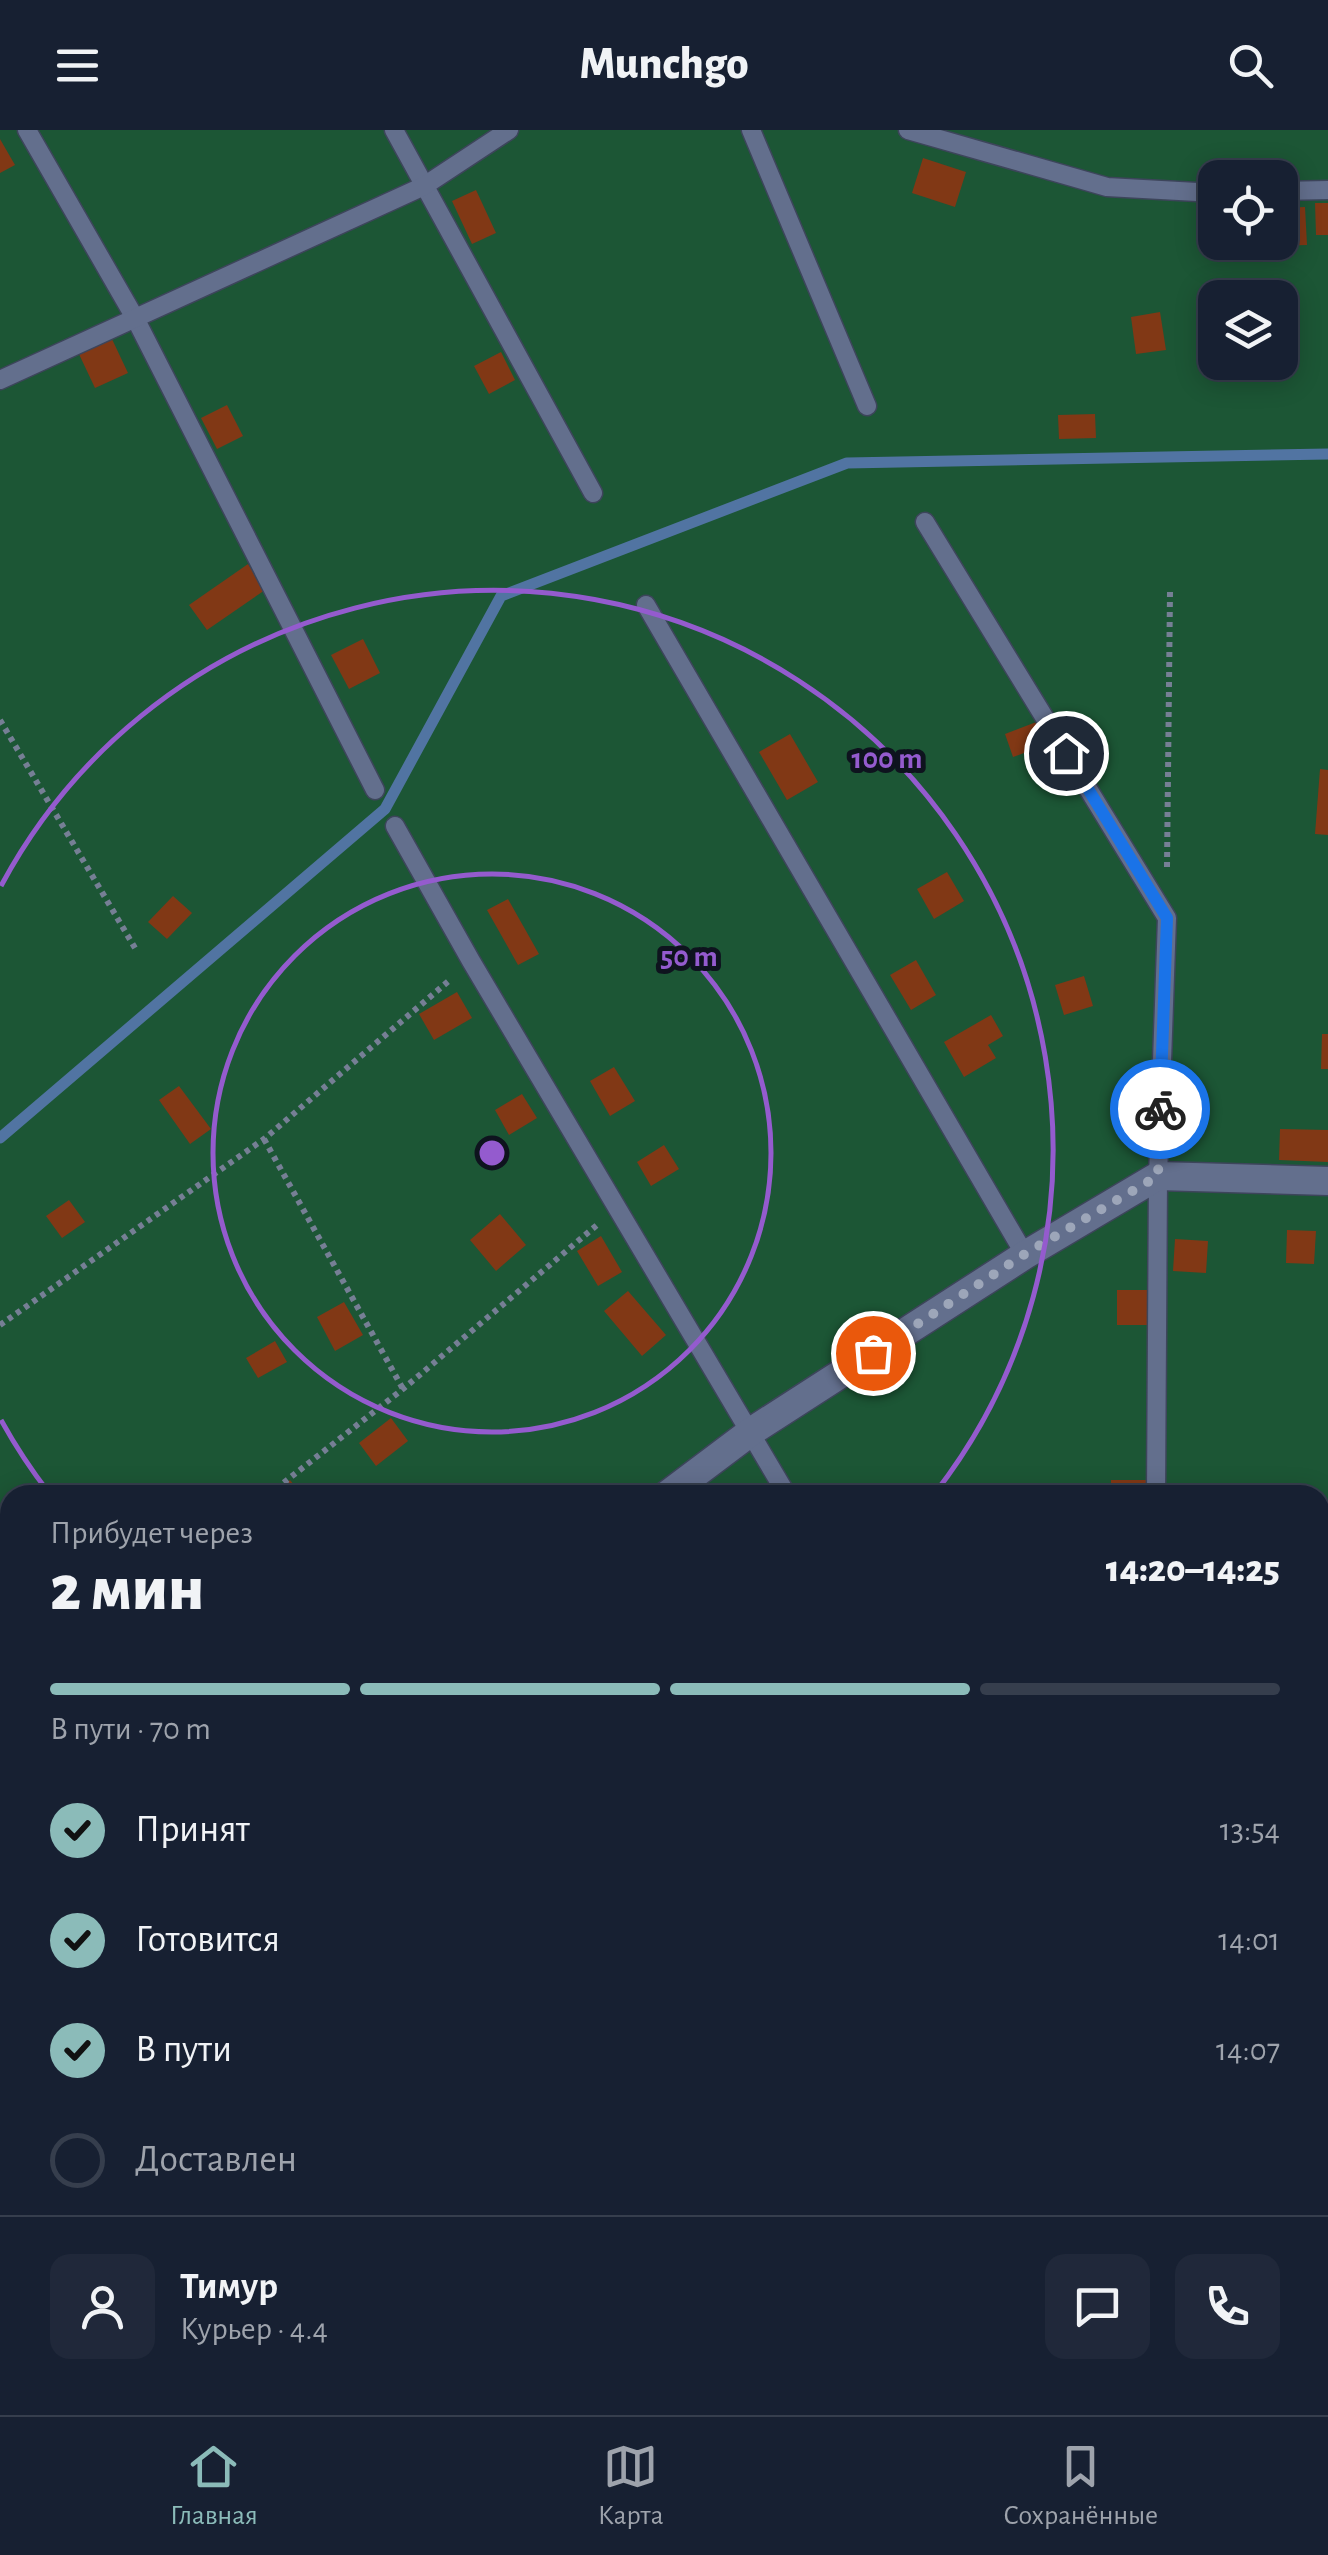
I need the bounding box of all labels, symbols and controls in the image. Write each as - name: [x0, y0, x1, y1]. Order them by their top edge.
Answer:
- icon: menu: [50, 38, 105, 93]
- icon: search: [1223, 38, 1278, 93]
- text: Munchgo: [579, 42, 749, 87]
- map controls: [1198, 160, 1298, 380]
- button: locate: [1198, 160, 1298, 260]
- button: layers: [1198, 280, 1298, 380]
- pin: [1024, 711, 1109, 796]
- icon: home: [1039, 726, 1094, 781]
- text: 100 m: [852, 744, 922, 774]
- text: 50 m: [660, 942, 718, 972]
- courier: [1110, 1059, 1210, 1159]
- icon: bike: [1133, 1082, 1188, 1137]
- centre of rings: [474, 1135, 510, 1171]
- pin: [831, 1311, 916, 1396]
- icon: bag: [846, 1326, 901, 1381]
- text: Прибудет через: [50, 1517, 253, 1549]
- text: 14:20–14:25: [1106, 1551, 1280, 1589]
- text: 2 мин: [50, 1557, 204, 1622]
- text: В пути · 70 m: [50, 1713, 211, 1745]
- icon: check: [50, 1803, 105, 1858]
- text: Принят: [135, 1811, 250, 1849]
- text: 13:54: [1220, 1814, 1280, 1846]
- icon: check: [50, 1913, 105, 1968]
- text: Готовится: [135, 1921, 280, 1959]
- text: 14:01: [1218, 1924, 1280, 1956]
- icon: check: [50, 2023, 105, 2078]
- text: В пути: [135, 2031, 232, 2069]
- text: 14:07: [1216, 2034, 1280, 2066]
- text: Доставлен: [135, 2141, 297, 2179]
- button: person: [50, 2254, 155, 2359]
- button: chat: [1045, 2254, 1150, 2359]
- button: phone: [1175, 2254, 1280, 2359]
- text: Тимур: [180, 2268, 278, 2306]
- text: Курьер · 4.4: [180, 2313, 328, 2345]
- tab: Главная: [170, 2439, 258, 2533]
- tab: Карта: [598, 2439, 663, 2533]
- tab: Сохранённые: [1003, 2439, 1158, 2533]

